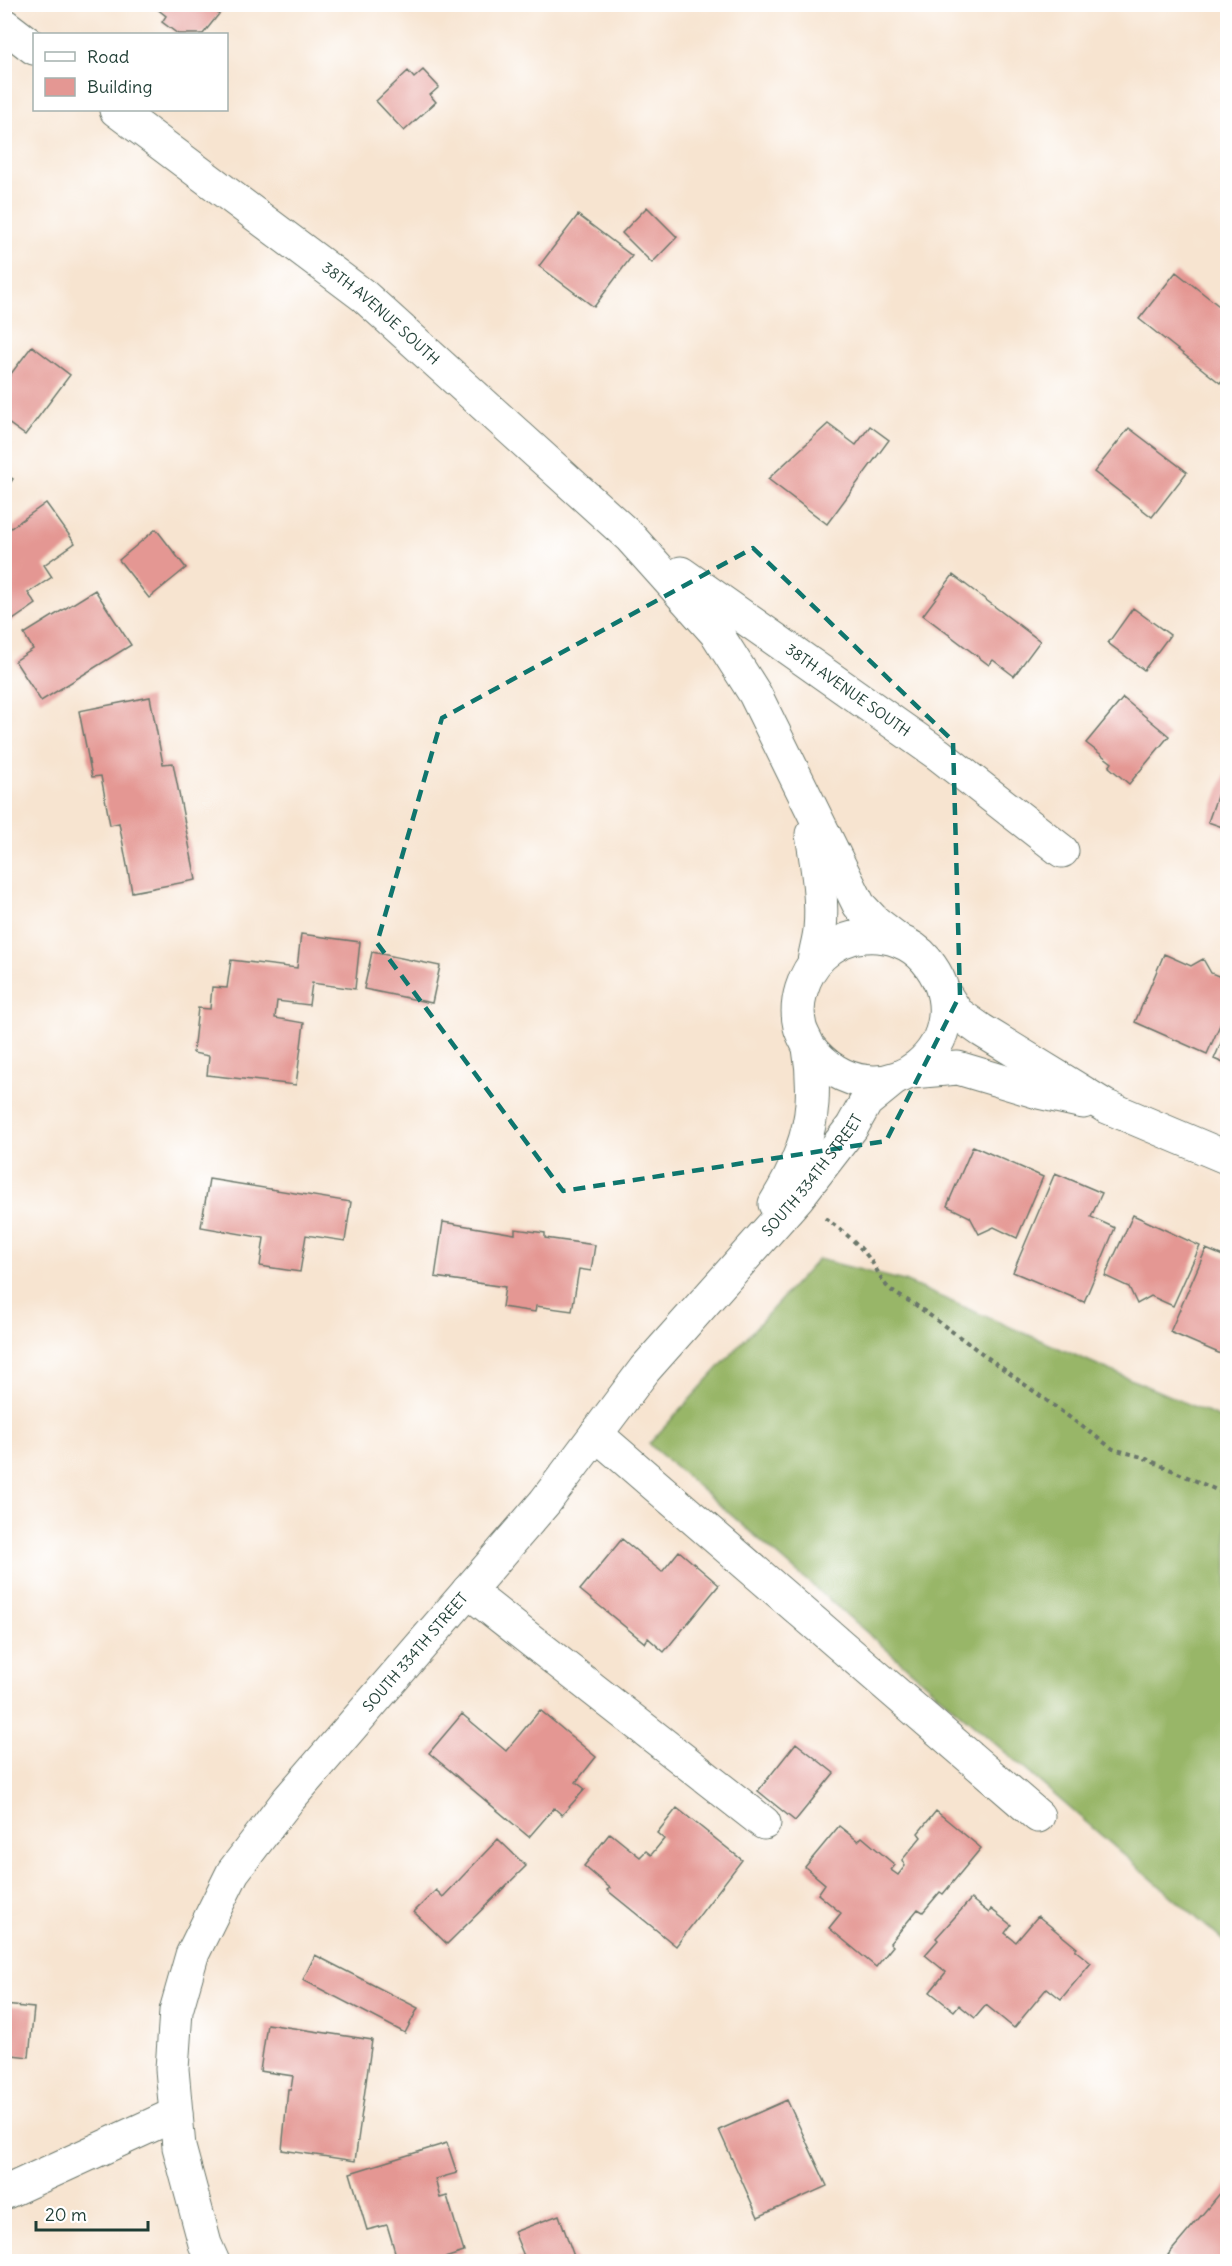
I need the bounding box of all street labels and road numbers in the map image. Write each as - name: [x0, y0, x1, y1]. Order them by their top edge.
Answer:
- street label: 38TH AVENUE SOUTH: [318, 258, 444, 369]
- street label: 38TH AVENUE SOUTH: [782, 640, 914, 741]
- street label: SOUTH 334TH STREET: [757, 1111, 866, 1240]
- street label: SOUTH 334TH STREET: [358, 1588, 472, 1716]

